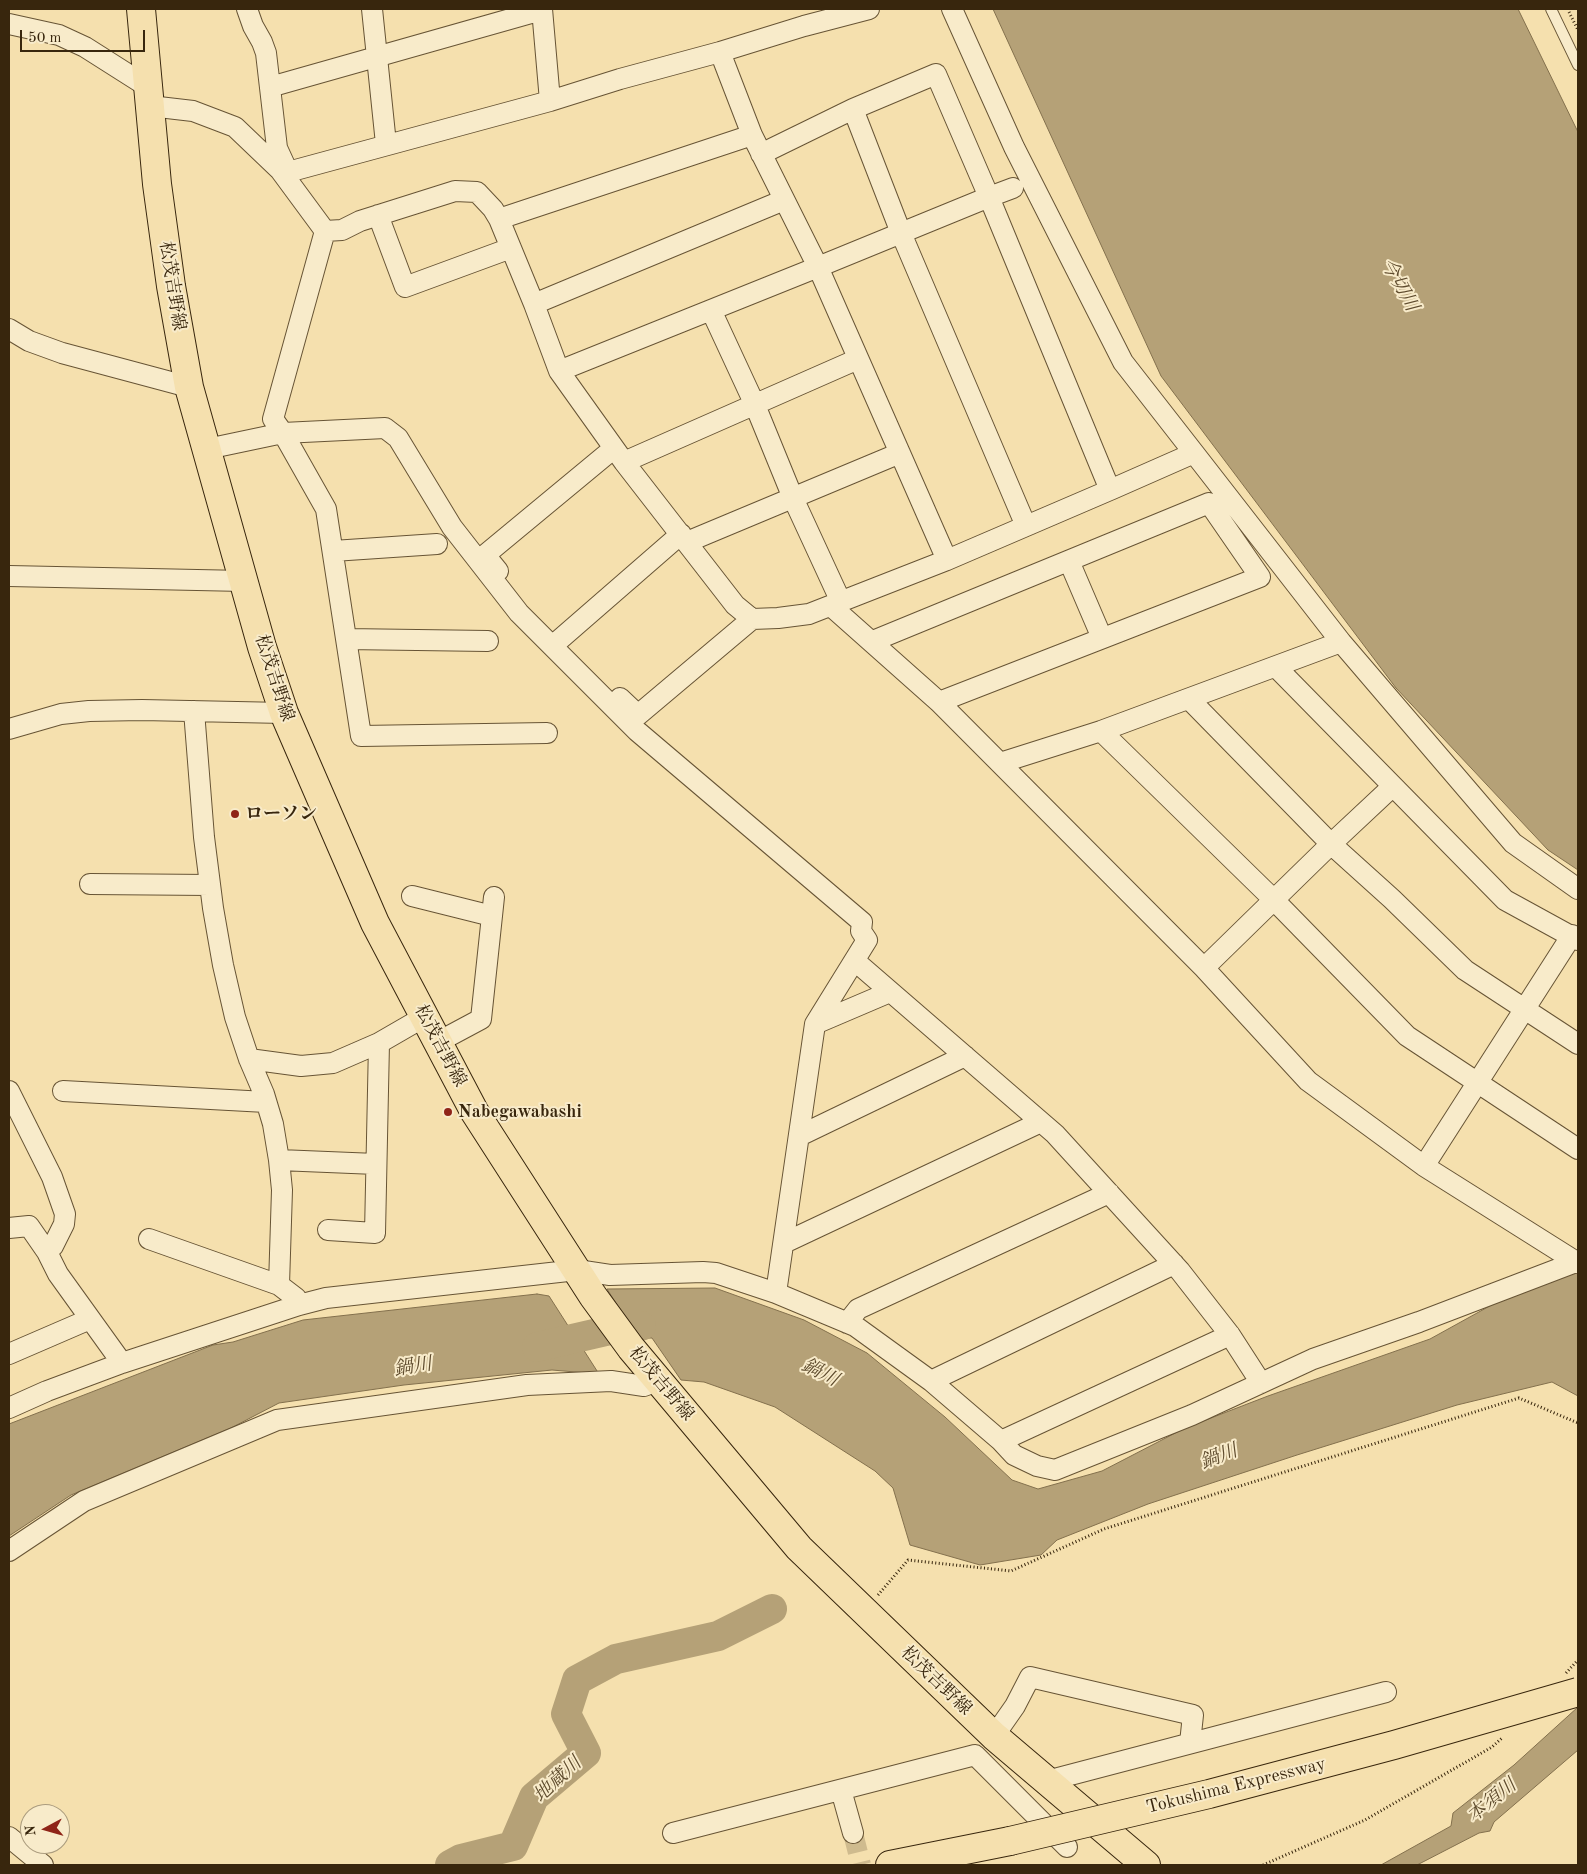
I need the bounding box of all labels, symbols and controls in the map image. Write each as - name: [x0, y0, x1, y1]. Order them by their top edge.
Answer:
- scale bar: [22, 20, 148, 52]
- text: 50 m: [28, 31, 62, 46]
- street label: 松茂吉野線: [154, 240, 190, 332]
- water label: 今切川: [1375, 255, 1423, 315]
- street label: 松茂吉野線: [250, 632, 298, 724]
- place label: ローソン: [245, 803, 317, 825]
- marker: ローソン: [229, 808, 241, 820]
- street label: 松茂吉野線: [409, 1001, 471, 1091]
- place label: Nabegawabashi: [458, 1101, 582, 1123]
- marker: Nabegawabashi: [442, 1106, 454, 1118]
- street label: 松茂吉野線: [624, 1343, 698, 1425]
- water label: 鍋川: [392, 1353, 434, 1381]
- water label: 鍋川: [798, 1354, 842, 1392]
- water label: 鍋川: [1197, 1440, 1241, 1474]
- street label: 松茂吉野線: [896, 1642, 976, 1720]
- water label: 地蔵川: [529, 1752, 587, 1808]
- street label: Tokushima Expressway: [1144, 1753, 1328, 1819]
- water label: 本須川: [1463, 1774, 1521, 1828]
- north arrow: [20, 1804, 70, 1854]
- text: N: [24, 1824, 39, 1837]

